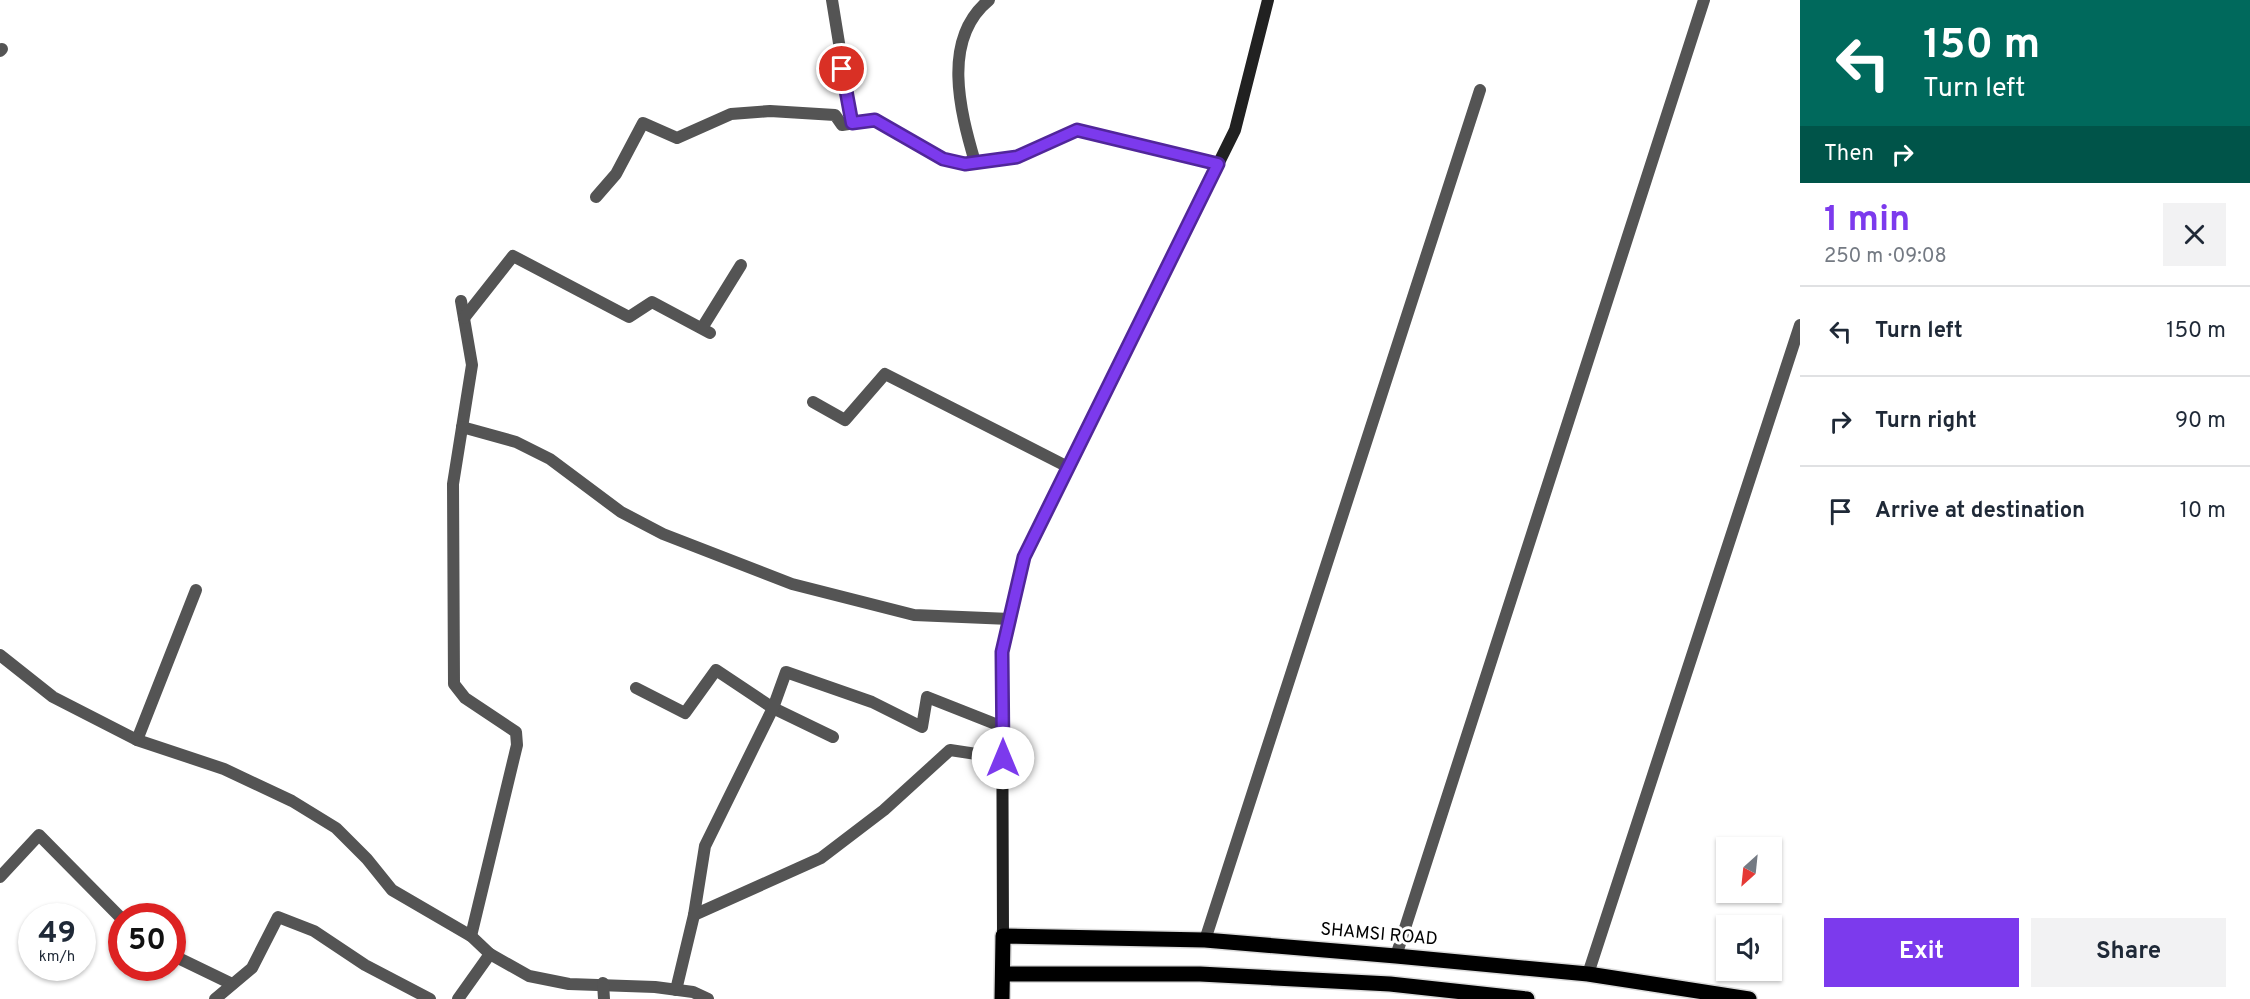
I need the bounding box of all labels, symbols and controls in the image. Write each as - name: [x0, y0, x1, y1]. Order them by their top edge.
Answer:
- text: 150 m: [1923, 20, 2040, 73]
- icon: left: [1824, 24, 1902, 102]
- pin: [816, 43, 867, 94]
- icon: arrive: [825, 52, 858, 85]
- text: Turn left: [1923, 72, 2025, 106]
- icon: right: [1886, 138, 1919, 171]
- text: Then: [1824, 141, 1874, 168]
- text: 1 min: [1824, 198, 1910, 244]
- button: close: [2163, 203, 2226, 266]
- text: 250 m · 09:08: [1824, 244, 1947, 270]
- icon: left: [1824, 315, 1857, 348]
- text: Turn left: [1875, 318, 1963, 345]
- text: 150 m: [2166, 318, 2226, 345]
- icon: right: [1824, 405, 1857, 438]
- text: Turn right: [1875, 408, 1977, 435]
- text: 90 m: [2175, 408, 2226, 435]
- icon: arrive: [1824, 495, 1857, 528]
- text: Arrive at destination: [1875, 498, 2085, 525]
- text: 10 m: [2180, 498, 2226, 525]
- position arrow: [971, 726, 1035, 790]
- north arrow: [1716, 837, 1782, 903]
- map controls: [1716, 837, 1782, 981]
- speed limit sign: 50: [108, 903, 186, 981]
- button: sound: [1716, 915, 1782, 981]
- text: 49: [38, 916, 76, 953]
- street label: SHAMSI ROAD: [1319, 918, 1439, 952]
- button: Exit: [1824, 918, 2019, 987]
- button: Share: [2031, 918, 2226, 987]
- text: km/h: [39, 948, 75, 967]

